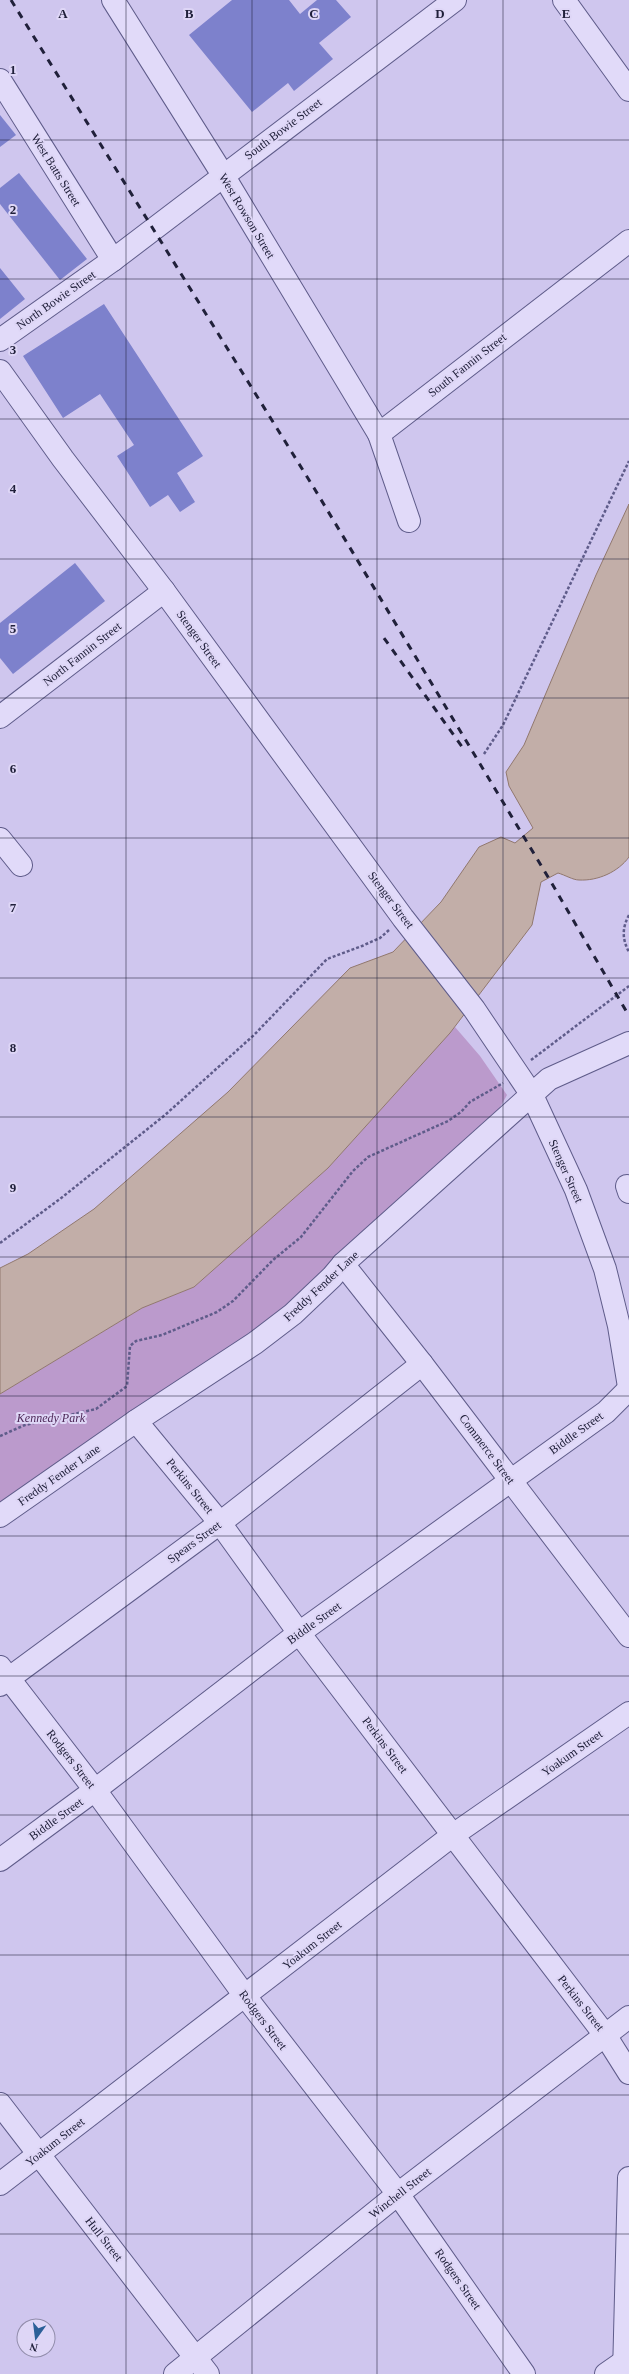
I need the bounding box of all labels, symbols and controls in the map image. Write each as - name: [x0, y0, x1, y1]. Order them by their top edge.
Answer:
- text: A: [58, 6, 68, 21]
- text: B: [185, 6, 194, 21]
- text: C: [309, 6, 319, 21]
- text: D: [435, 6, 445, 21]
- text: E: [562, 6, 570, 21]
- text: 1: [10, 62, 16, 77]
- street label: South Bowie Street: [242, 95, 325, 163]
- street label: West Batts Street: [28, 131, 84, 209]
- street label: West Rowson Street: [216, 171, 278, 262]
- text: 2: [10, 202, 16, 217]
- street label: North Bowie Street: [14, 267, 99, 332]
- street label: South Fannin Street: [425, 330, 509, 400]
- text: 3: [10, 342, 17, 357]
- text: 4: [10, 481, 17, 496]
- street label: Stenger Street: [173, 608, 225, 671]
- street label: North Fannin Street: [40, 619, 124, 689]
- text: 5: [10, 621, 17, 636]
- text: 6: [10, 761, 17, 776]
- street label: Stenger Street: [365, 869, 417, 932]
- text: 7: [10, 900, 17, 915]
- text: 8: [10, 1040, 17, 1055]
- street label: Stenger Street: [546, 1137, 586, 1205]
- text: 9: [10, 1180, 17, 1195]
- street label: Freddy Fender Lane: [281, 1248, 361, 1324]
- street label: Biddle Street: [546, 1408, 606, 1457]
- park label: Kennedy Park: [16, 1411, 86, 1425]
- street label: Commerce Street: [456, 1411, 518, 1487]
- street label: Freddy Fender Lane: [15, 1441, 103, 1509]
- street label: Perkins Street: [163, 1456, 217, 1517]
- street label: Spears Street: [164, 1517, 224, 1566]
- street label: Biddle Street: [284, 1598, 344, 1647]
- street label: Perkins Street: [359, 1714, 411, 1776]
- street label: Yoakum Street: [539, 1726, 606, 1779]
- street label: Rodgers Street: [44, 1727, 99, 1792]
- street label: Biddle Street: [26, 1794, 86, 1843]
- street label: Yoakum Street: [280, 1917, 345, 1972]
- street label: Perkins Street: [555, 1972, 608, 2034]
- street label: Rodgers Street: [236, 1987, 290, 2053]
- street label: Yoakum Street: [23, 2114, 88, 2169]
- street label: Winchell Street: [366, 2164, 434, 2221]
- street label: Hull Street: [82, 2214, 126, 2264]
- street label: Rodgers Street: [432, 2246, 484, 2313]
- north arrow: [16, 2318, 56, 2358]
- text: N: [28, 2341, 39, 2354]

